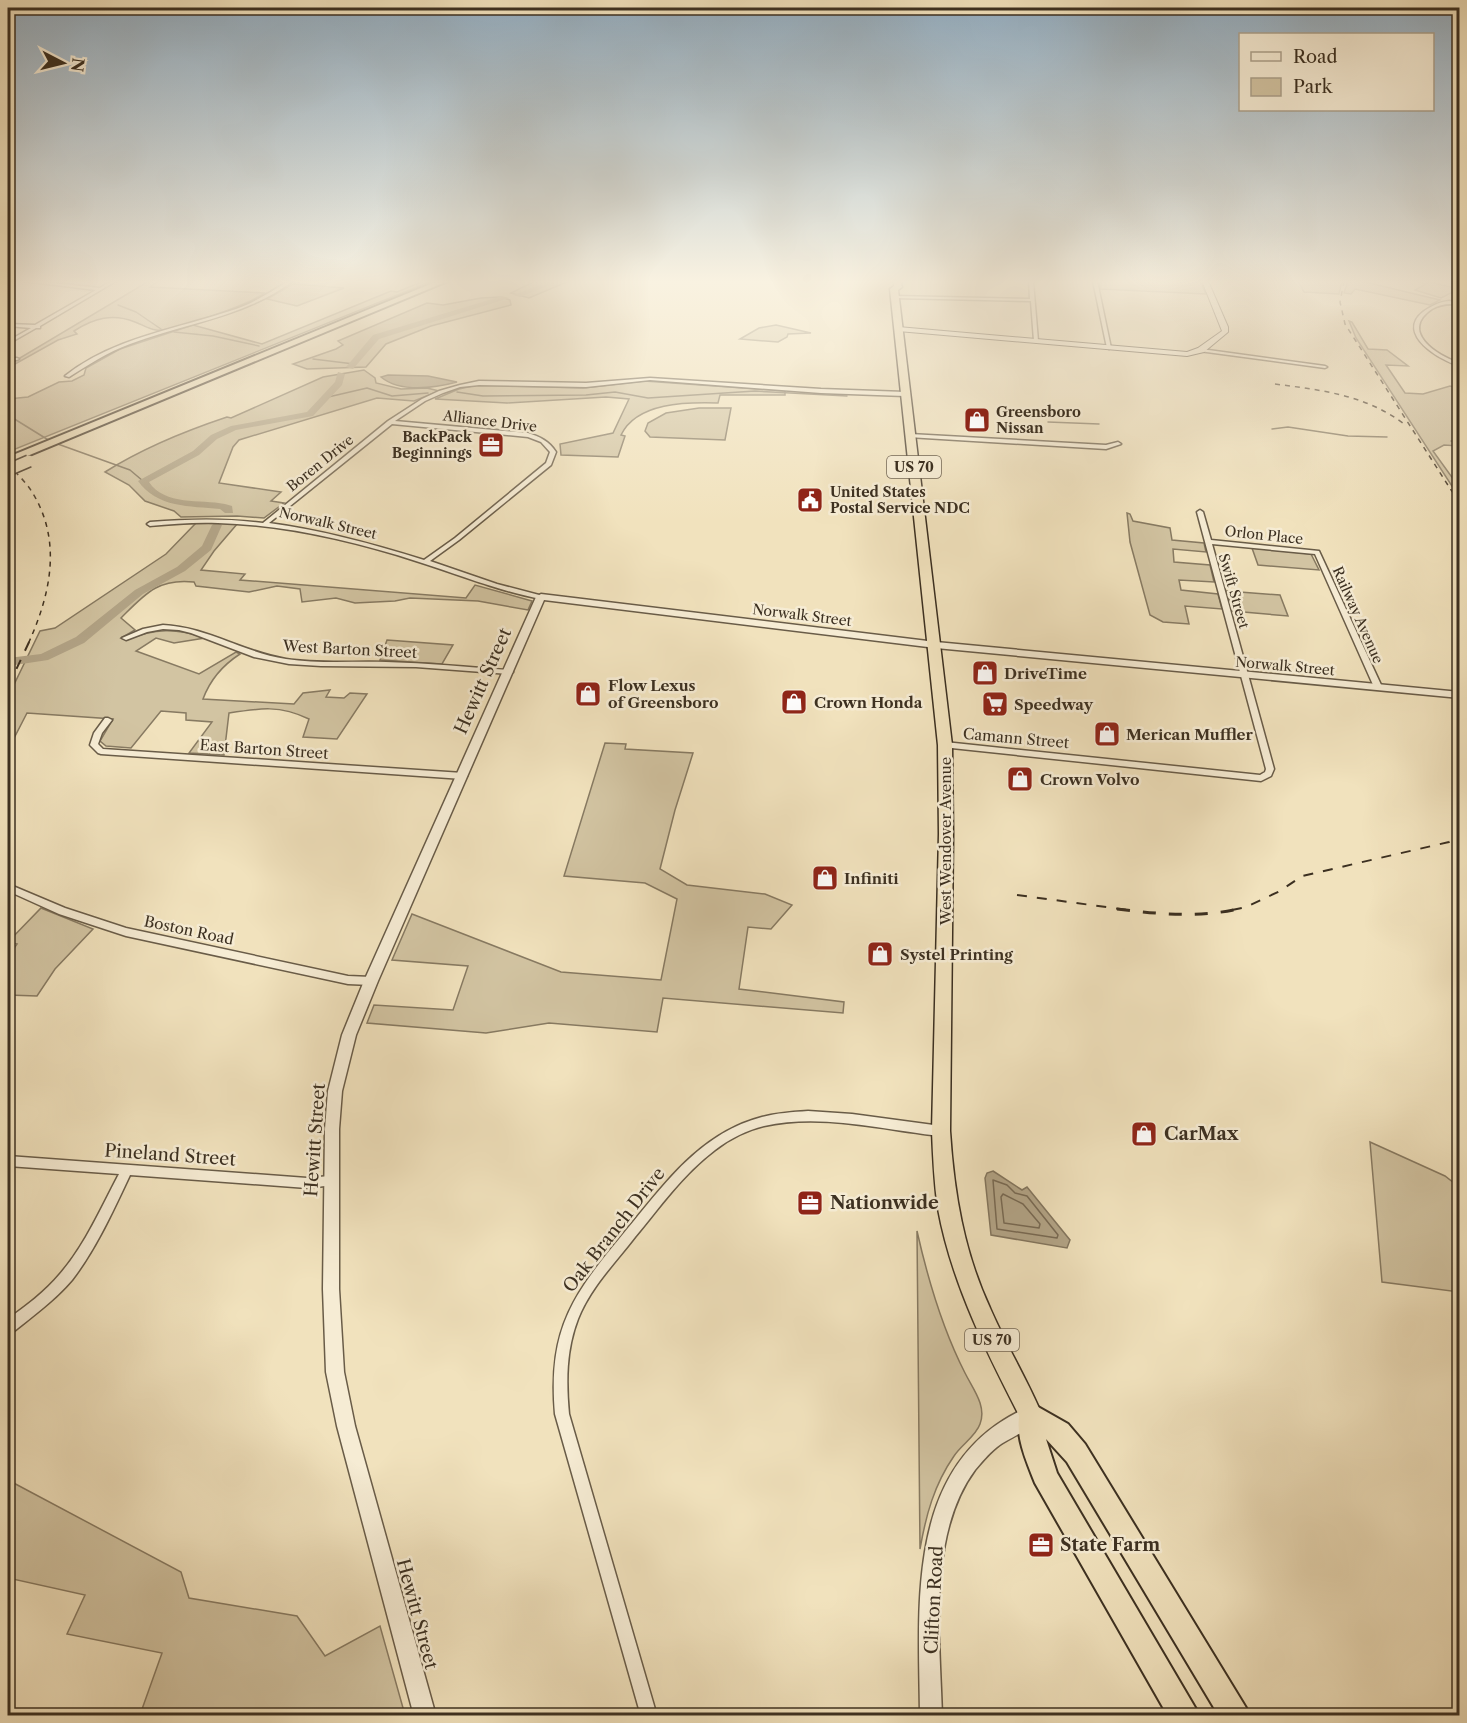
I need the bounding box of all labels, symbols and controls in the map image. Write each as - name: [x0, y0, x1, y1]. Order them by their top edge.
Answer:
- north arrow: [33, 33, 93, 93]
- legend: [1239, 33, 1434, 111]
- text: Road: [1293, 46, 1338, 68]
- text: N: [67, 57, 89, 73]
- text: Park: [1293, 76, 1334, 98]
- place label: Greensboro Nissan: [996, 403, 1081, 437]
- shop icon: Greensboro Nissan: [962, 405, 992, 435]
- street label: Alliance Drive: [441, 406, 538, 436]
- place label: BackPack Beginnings: [392, 428, 473, 462]
- street label: Boren Drive: [283, 430, 357, 495]
- office icon: BackPack Beginnings: [476, 430, 506, 460]
- road number: US 70: [887, 456, 941, 478]
- place label: United States Postal Service NDC: [830, 483, 970, 517]
- public building icon: United States Postal Service NDC: [795, 485, 825, 515]
- street label: Norwalk Street: [277, 503, 379, 543]
- street label: Orlon Place: [1224, 522, 1304, 548]
- street label: Swift Street: [1215, 551, 1253, 631]
- street label: Railway Avenue: [1329, 564, 1388, 666]
- street label: Norwalk Street: [751, 600, 853, 630]
- street label: Hewitt Street: [450, 624, 516, 737]
- street label: West Barton Street: [281, 636, 418, 662]
- street label: Norwalk Street: [1235, 653, 1335, 679]
- shop icon: DriveTime: [970, 658, 1000, 688]
- place label: DriveTime: [1004, 664, 1087, 683]
- place label: Flow Lexus of Greensboro: [608, 676, 719, 712]
- shop icon: Flow Lexus of Greensboro: [573, 679, 603, 709]
- shop icon: Crown Honda: [779, 687, 809, 717]
- supermarket icon: Speedway: [980, 689, 1010, 719]
- place label: Crown Honda: [814, 693, 923, 712]
- place label: Speedway: [1014, 695, 1094, 714]
- shop icon: Merican Muffler: [1092, 719, 1122, 749]
- street label: Camann Street: [962, 724, 1071, 752]
- place label: Merican Muffler: [1126, 725, 1254, 744]
- street label: East Barton Street: [199, 735, 330, 763]
- street label: West Wendover Avenue: [936, 757, 955, 926]
- shop icon: Crown Volvo: [1005, 764, 1035, 794]
- place label: Crown Volvo: [1040, 770, 1139, 789]
- shop icon: Infiniti: [810, 863, 840, 893]
- place label: Infiniti: [844, 869, 899, 888]
- street label: Boston Road: [142, 911, 236, 949]
- shop icon: Systel Printing: [865, 939, 895, 969]
- place label: Systel Printing: [900, 945, 1013, 964]
- street label: Hewitt Street: [300, 1082, 330, 1197]
- shop icon: CarMax: [1129, 1119, 1159, 1149]
- place label: CarMax: [1164, 1123, 1239, 1145]
- street label: Pineland Street: [104, 1139, 237, 1171]
- street label: Oak Branch Drive: [558, 1163, 670, 1297]
- office icon: Nationwide: [795, 1188, 825, 1218]
- place label: Nationwide: [830, 1192, 939, 1214]
- road number: US 70: [965, 1329, 1019, 1351]
- office icon: State Farm: [1026, 1530, 1056, 1560]
- place label: State Farm: [1060, 1534, 1160, 1556]
- street label: Clifton Road: [920, 1545, 948, 1655]
- street label: Hewitt Street: [392, 1556, 443, 1672]

